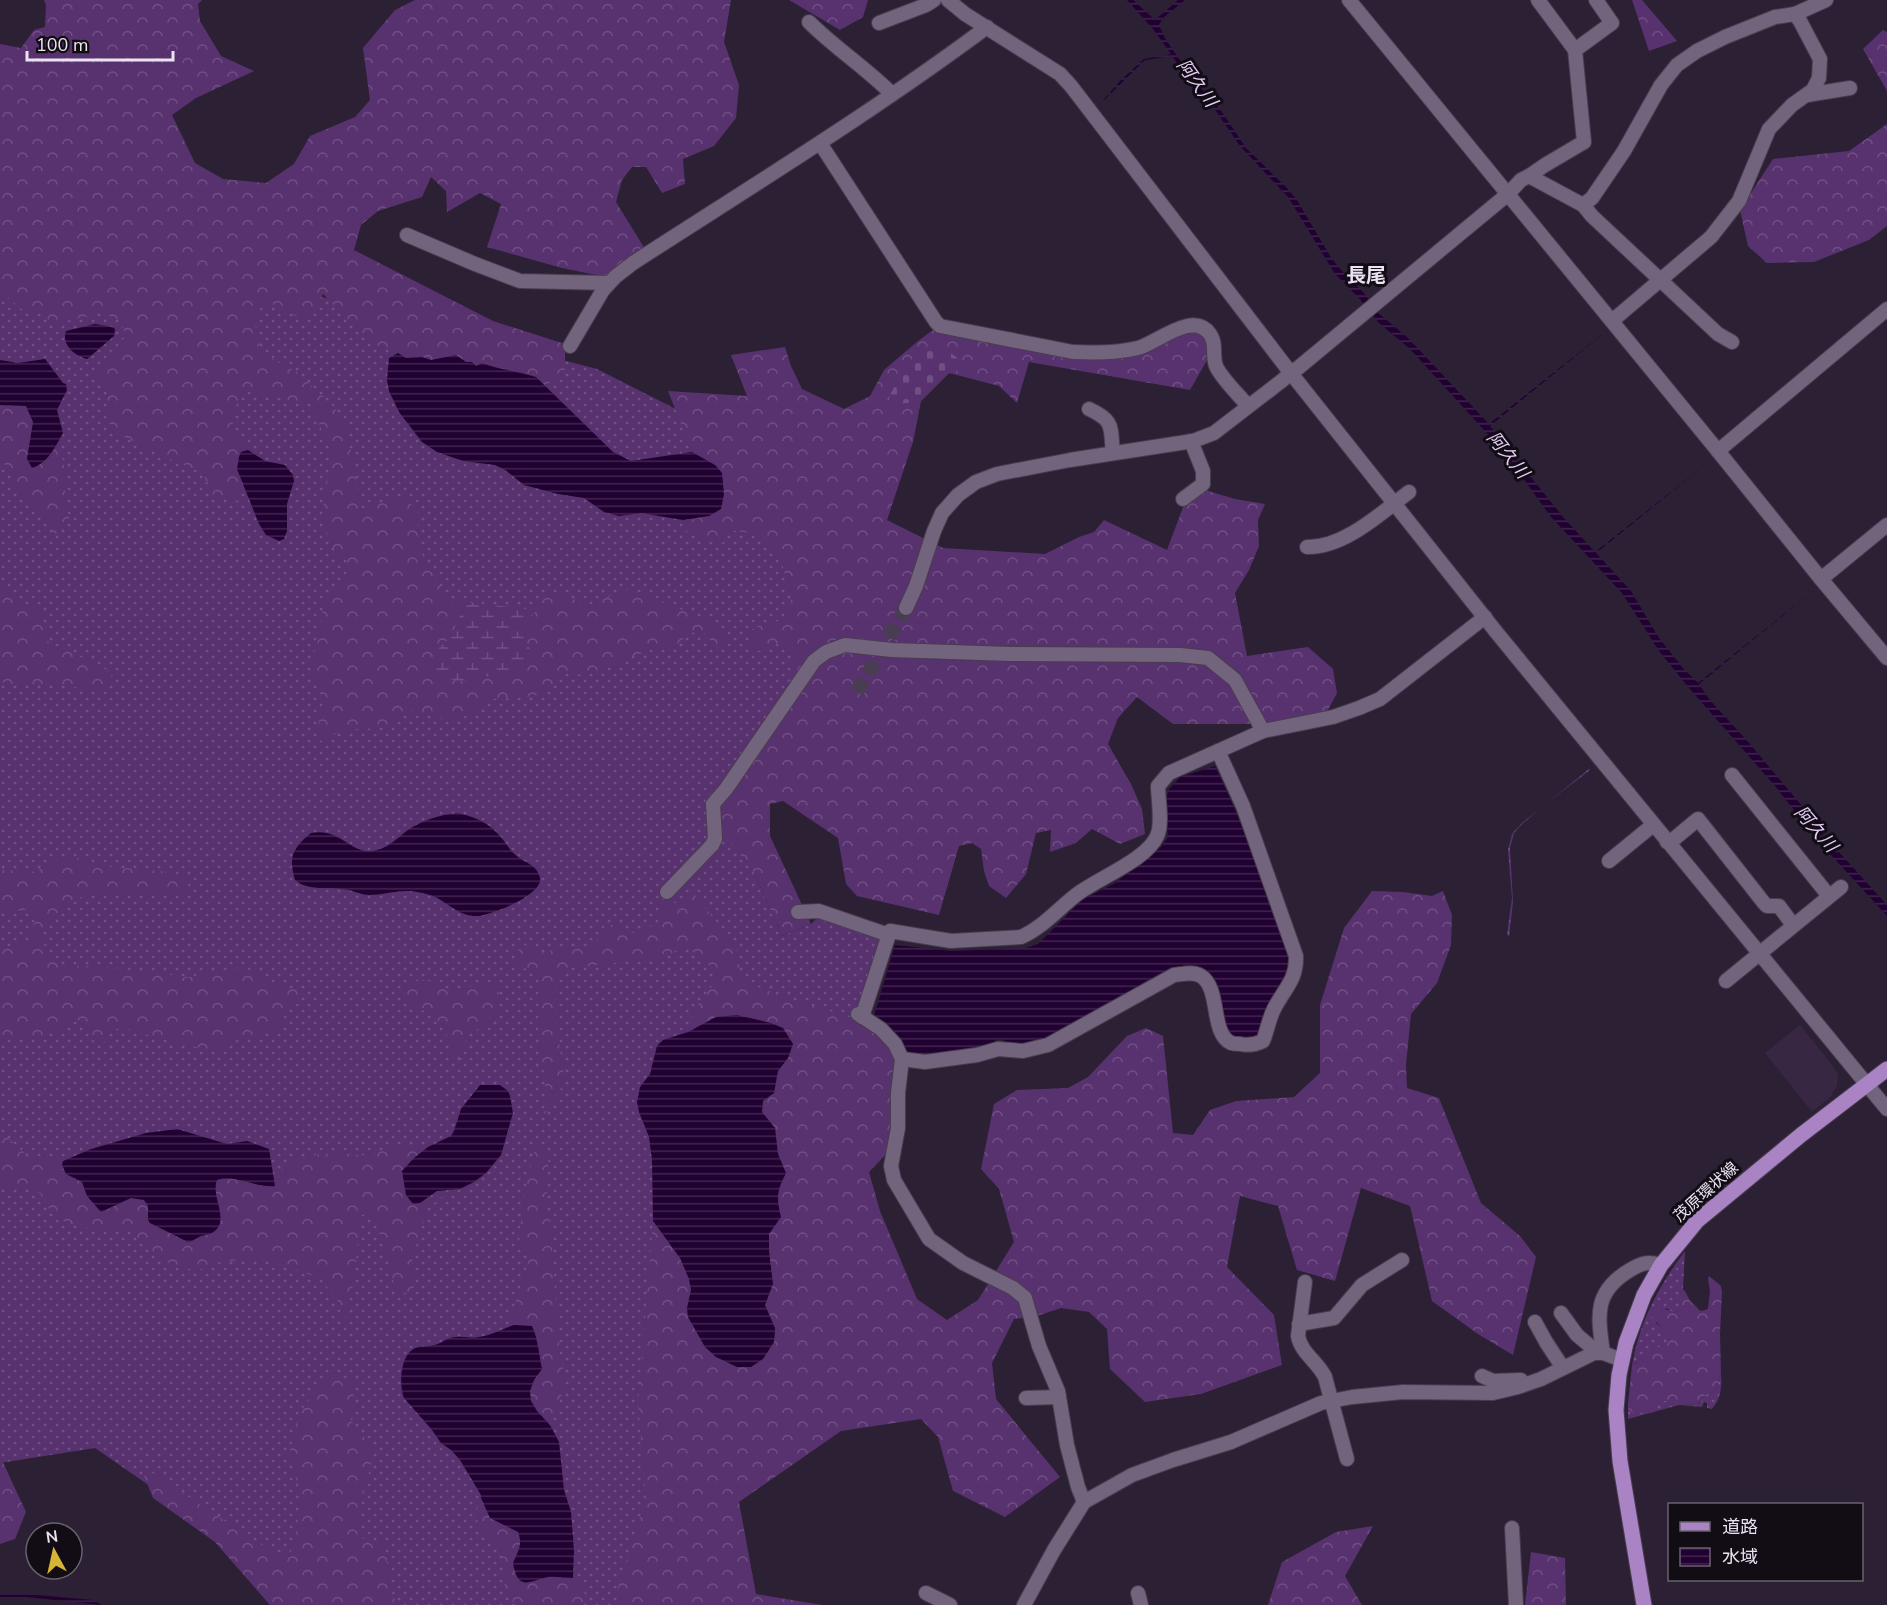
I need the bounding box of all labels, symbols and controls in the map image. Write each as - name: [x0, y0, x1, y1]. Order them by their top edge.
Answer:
- scale bar: [27, 24, 172, 62]
- text: 100 m: [36, 33, 88, 57]
- water label: 阿久川: [1171, 54, 1224, 114]
- district label: 長尾: [1346, 262, 1386, 289]
- water label: 阿久川: [1482, 426, 1536, 485]
- water label: 阿久川: [1789, 801, 1844, 859]
- street label: 茂原環状線: [1669, 1157, 1743, 1227]
- legend: [1668, 1503, 1863, 1581]
- text: 道路: [1722, 1515, 1758, 1539]
- north arrow: [24, 1521, 84, 1581]
- text: N: [45, 1525, 60, 1549]
- text: 水域: [1722, 1545, 1758, 1569]

